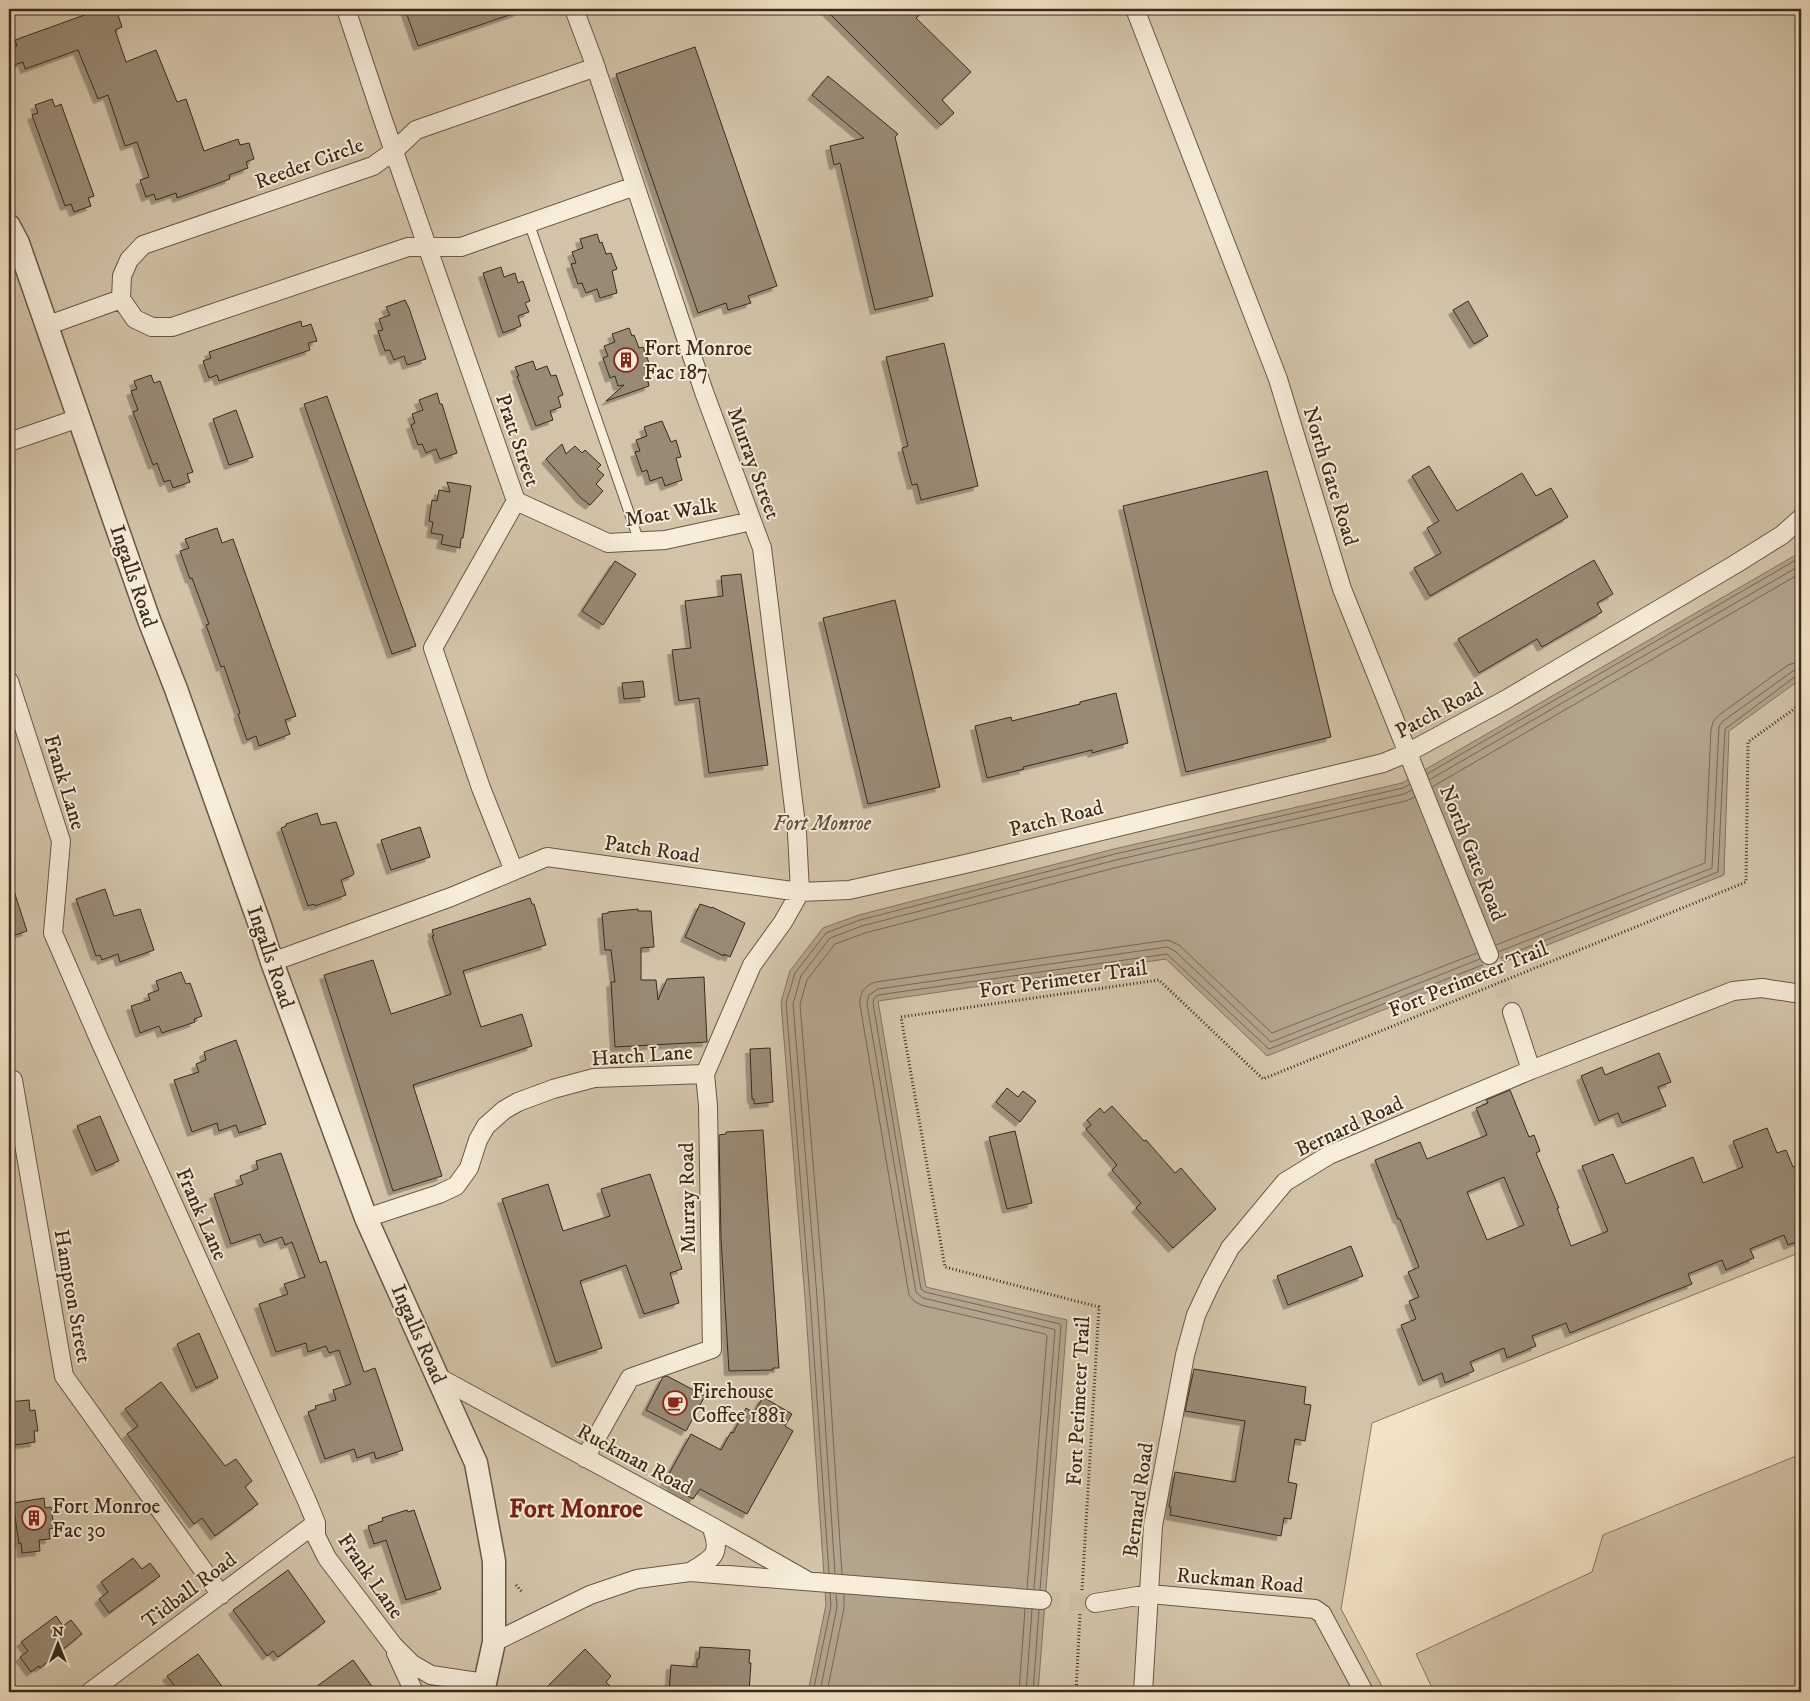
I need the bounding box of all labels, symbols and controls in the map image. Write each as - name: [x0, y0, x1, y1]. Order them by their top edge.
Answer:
- street label: Reeder Circle: [251, 132, 368, 196]
- place label: Fort Monroe Fac 187: [644, 336, 752, 386]
- building icon: Fort Monroe Fac 187: [613, 347, 639, 373]
- street label: Pratt Street: [489, 390, 545, 490]
- street label: Murray Street: [721, 404, 785, 523]
- street label: North Gate Road: [1297, 404, 1364, 549]
- street label: Moat Walk: [623, 493, 720, 533]
- street label: Ingalls Road: [103, 522, 163, 631]
- street label: Patch Road: [1391, 677, 1488, 745]
- street label: Frank Lane: [37, 732, 91, 833]
- street label: North Gate Road: [1433, 782, 1511, 925]
- street label: Patch Road: [1007, 795, 1106, 843]
- park label: Fort Monroe: [773, 811, 872, 837]
- street label: Patch Road: [603, 830, 702, 870]
- street label: Ingalls Road: [240, 903, 300, 1012]
- street label: Fort Perimeter Trail: [1385, 936, 1552, 1024]
- street label: Fort Perimeter Trail: [977, 955, 1150, 1005]
- street label: Hatch Lane: [591, 1039, 694, 1073]
- street label: Bernard Road: [1291, 1090, 1408, 1163]
- street label: Murray Road: [674, 1142, 702, 1254]
- street label: Frank Lane: [169, 1164, 233, 1265]
- street label: Hampton Street: [47, 1227, 97, 1365]
- street label: Ingalls Road: [385, 1281, 452, 1389]
- street label: Fort Perimeter Trail: [1062, 1315, 1096, 1486]
- place label: Firehouse Coffee 1881: [692, 1379, 786, 1429]
- cafe icon: Firehouse Coffee 1881: [662, 1390, 688, 1416]
- street label: Ruckman Road: [572, 1419, 697, 1501]
- street label: Bernard Road: [1118, 1440, 1160, 1559]
- district label: Fort Monroe: [509, 1493, 643, 1526]
- place label: Fort Monroe Fac 30: [52, 1494, 160, 1544]
- building icon: Fort Monroe Fac 30: [21, 1505, 47, 1531]
- street label: Frank Lane: [331, 1529, 409, 1624]
- street label: Tidball Road: [137, 1547, 242, 1635]
- street label: Ruckman Road: [1175, 1563, 1305, 1600]
- north arrow: [32, 1618, 82, 1668]
- text: N: [52, 1623, 64, 1641]

